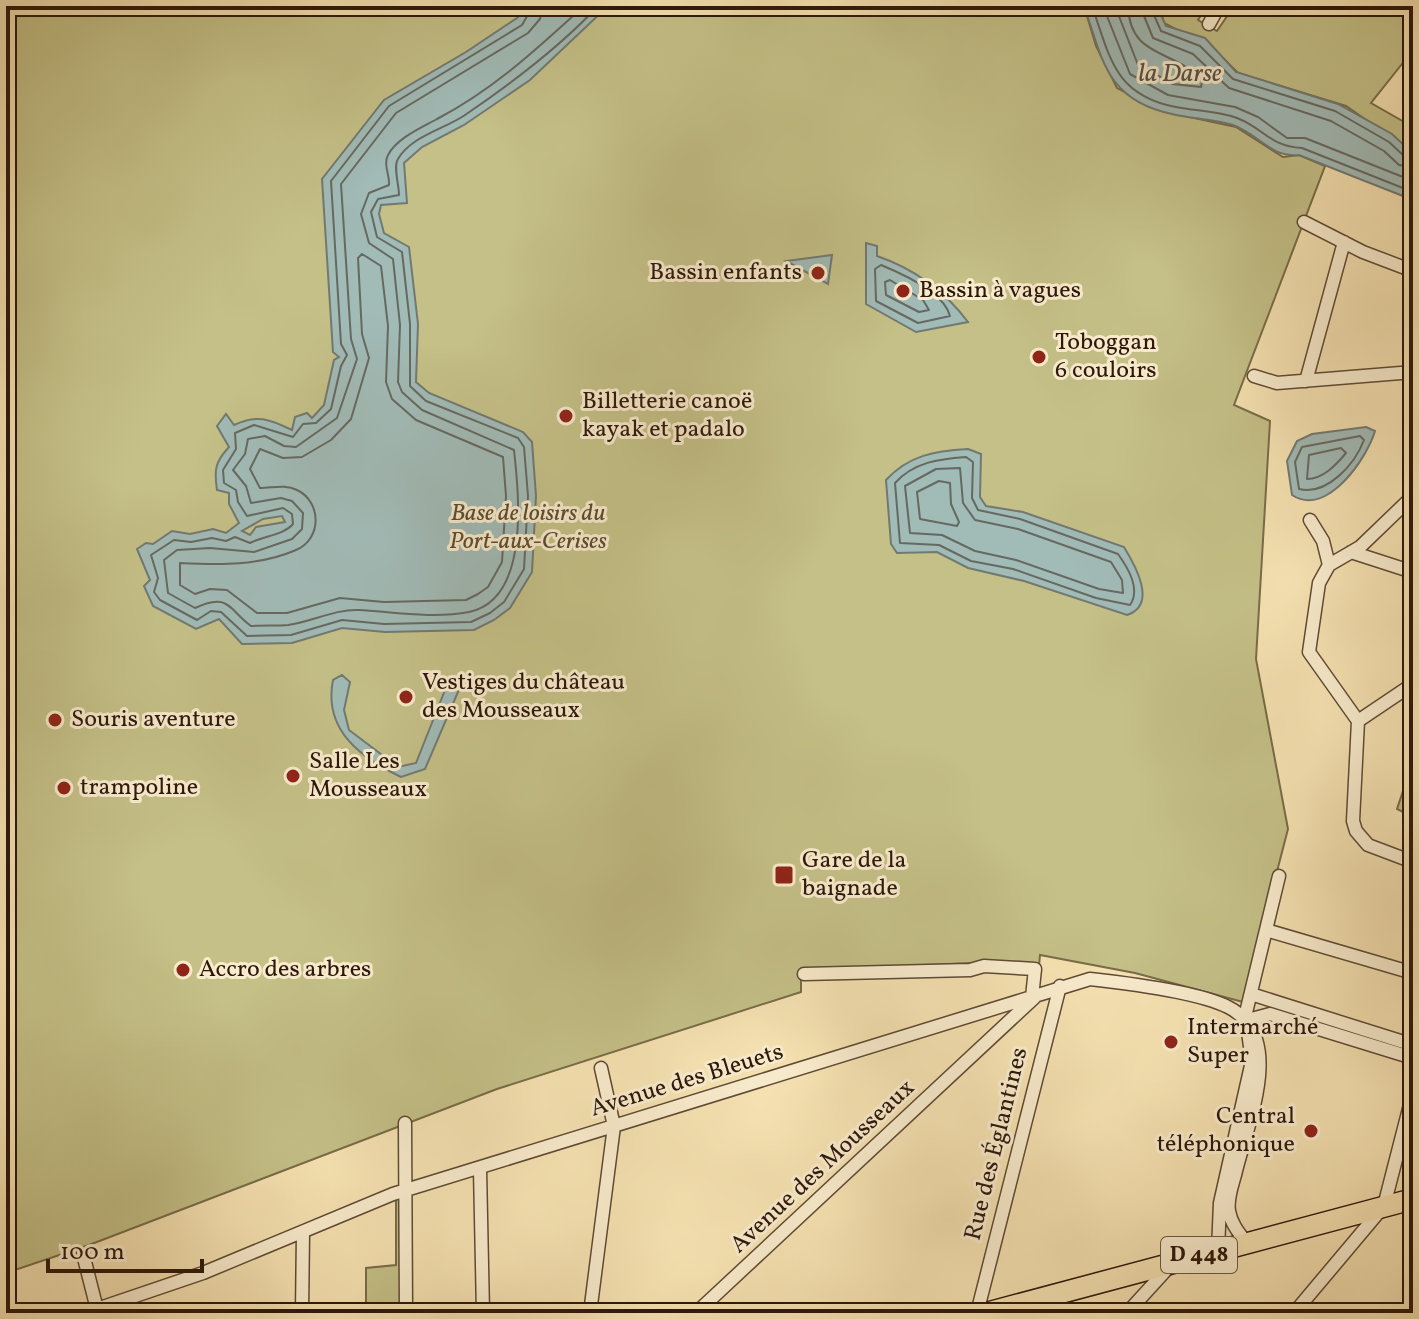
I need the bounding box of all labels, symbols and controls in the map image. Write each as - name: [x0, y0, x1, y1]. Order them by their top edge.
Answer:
- water label: la Darse: [1139, 56, 1222, 92]
- place label: Bassin enfants: [649, 256, 802, 290]
- marker: Bassin enfants: [809, 264, 827, 282]
- place label: Bassin à vagues: [919, 274, 1081, 308]
- marker: Bassin à vagues: [894, 282, 912, 300]
- place label: Toboggan 6 couloirs: [1055, 326, 1157, 388]
- marker: Toboggan 6 couloirs: [1030, 348, 1048, 366]
- place label: Billetterie canoë kayak et padalo: [582, 385, 752, 447]
- marker: Billetterie canoë kayak et padalo: [557, 407, 575, 425]
- park label: Base de loisirs du Port-aux-Cerises: [449, 497, 607, 559]
- place label: Vestiges du château des Mousseaux: [422, 666, 625, 728]
- marker: Vestiges du château des Mousseaux: [397, 688, 415, 706]
- place label: Souris aventure: [71, 703, 236, 737]
- marker: Souris aventure: [46, 711, 64, 729]
- place label: Salle Les Mousseaux: [309, 745, 427, 807]
- marker: Salle Les Mousseaux: [284, 767, 302, 785]
- place label: trampoline: [80, 771, 198, 805]
- marker: trampoline: [55, 779, 73, 797]
- place label: Gare de la baignade: [802, 844, 907, 906]
- marker: Gare de la baignade: [773, 864, 795, 886]
- place label: Accro des arbres: [199, 953, 371, 987]
- marker: Accro des arbres: [174, 961, 192, 979]
- place label: Intermarché Super: [1187, 1011, 1319, 1073]
- marker: Intermarché Super: [1162, 1033, 1180, 1051]
- street label: Avenue des Bleuets: [586, 1035, 788, 1127]
- street label: Rue des Églantines: [957, 1044, 1037, 1244]
- street label: Avenue des Mousseaux: [723, 1072, 923, 1262]
- place label: Central téléphonique: [1157, 1100, 1295, 1162]
- marker: Central téléphonique: [1302, 1122, 1320, 1140]
- scale bar: [48, 1223, 202, 1273]
- text: 100 m: [60, 1236, 125, 1270]
- road number: D 448: [1161, 1237, 1237, 1273]

